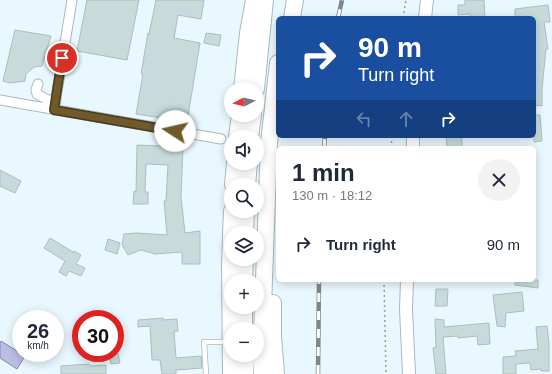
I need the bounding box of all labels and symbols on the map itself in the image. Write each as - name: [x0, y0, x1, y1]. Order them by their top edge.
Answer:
- pin: [45, 41, 79, 75]
- north arrow: [224, 82, 264, 122]
- position arrow: [154, 110, 196, 152]
- speed limit sign: 30: [72, 310, 124, 362]

